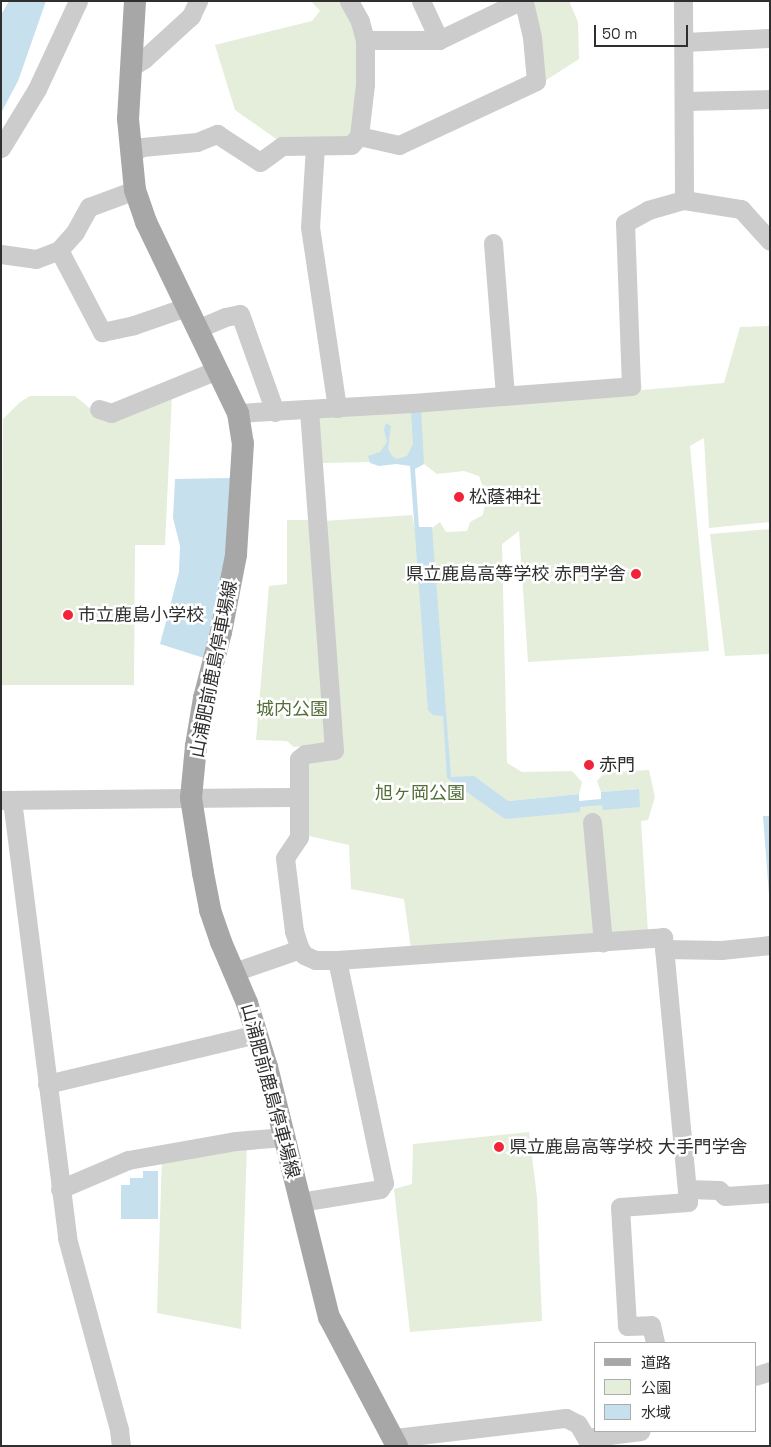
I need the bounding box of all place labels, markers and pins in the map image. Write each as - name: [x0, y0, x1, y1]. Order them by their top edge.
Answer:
- place label: 松蔭神社: [469, 486, 541, 508]
- marker: 松蔭神社: [453, 491, 465, 503]
- place label: 県立鹿島高等学校 赤門学舎: [405, 563, 626, 585]
- marker: 県立鹿島高等学校 赤門学舎: [630, 568, 642, 580]
- place label: 市立鹿島小学校: [78, 604, 204, 626]
- marker: 市立鹿島小学校: [62, 609, 74, 621]
- place label: 赤門: [599, 754, 635, 776]
- marker: 赤門: [583, 759, 595, 771]
- place label: 県立鹿島高等学校 大手門学舎: [509, 1136, 748, 1158]
- marker: 県立鹿島高等学校 大手門学舎: [493, 1141, 505, 1153]

